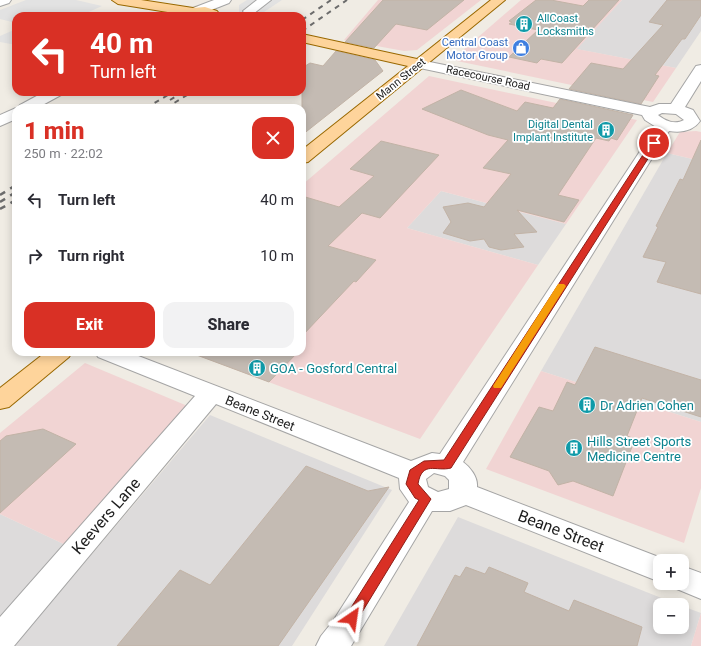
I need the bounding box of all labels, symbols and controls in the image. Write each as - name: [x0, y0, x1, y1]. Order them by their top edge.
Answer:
- place label: AllCoast Locksmiths: [537, 12, 594, 38]
- building icon: AllCoast Locksmiths: [514, 14, 534, 34]
- text: 40 m: [90, 27, 153, 60]
- icon: left: [24, 28, 76, 80]
- place label: Central Coast Motor Group: [442, 36, 508, 62]
- shop icon: Central Coast Motor Group: [511, 38, 531, 58]
- street label: Mann Street: [374, 55, 429, 103]
- text: Turn left: [90, 61, 156, 82]
- street label: Racecourse Road: [445, 63, 531, 93]
- text: 1 min: [24, 117, 85, 145]
- button: close: [252, 117, 294, 159]
- place label: Digital Dental Implant Institute: [513, 118, 593, 144]
- building icon: Digital Dental Implant Institute: [596, 120, 616, 140]
- pin: [637, 126, 671, 160]
- icon: arrive: [643, 132, 665, 154]
- text: 250 m · 22:02: [24, 146, 103, 161]
- icon: left: [24, 189, 46, 211]
- text: Turn left: [58, 191, 115, 209]
- text: 40 m: [260, 191, 294, 209]
- icon: right: [24, 245, 46, 267]
- text: Turn right: [58, 247, 124, 265]
- text: 10 m: [260, 247, 294, 265]
- button: Exit: [24, 302, 155, 348]
- button: Share: [163, 302, 294, 348]
- building icon: GOA - Gosford Central: [247, 358, 267, 378]
- place label: GOA - Gosford Central: [270, 361, 397, 376]
- street label: Beane Street: [223, 392, 297, 434]
- building icon: Dr Adrien Cohen: [577, 395, 597, 415]
- place label: Dr Adrien Cohen: [600, 398, 694, 413]
- place label: Hills Street Sports Medicine Centre: [587, 434, 692, 464]
- building icon: Hills Street Sports Medicine Centre: [564, 438, 584, 458]
- street label: Keevers Lane: [68, 474, 144, 558]
- street label: Beane Street: [515, 506, 607, 556]
- map controls: [653, 554, 689, 634]
- button: +: [653, 554, 689, 590]
- position arrow: [331, 597, 373, 639]
- button: −: [653, 598, 689, 634]

